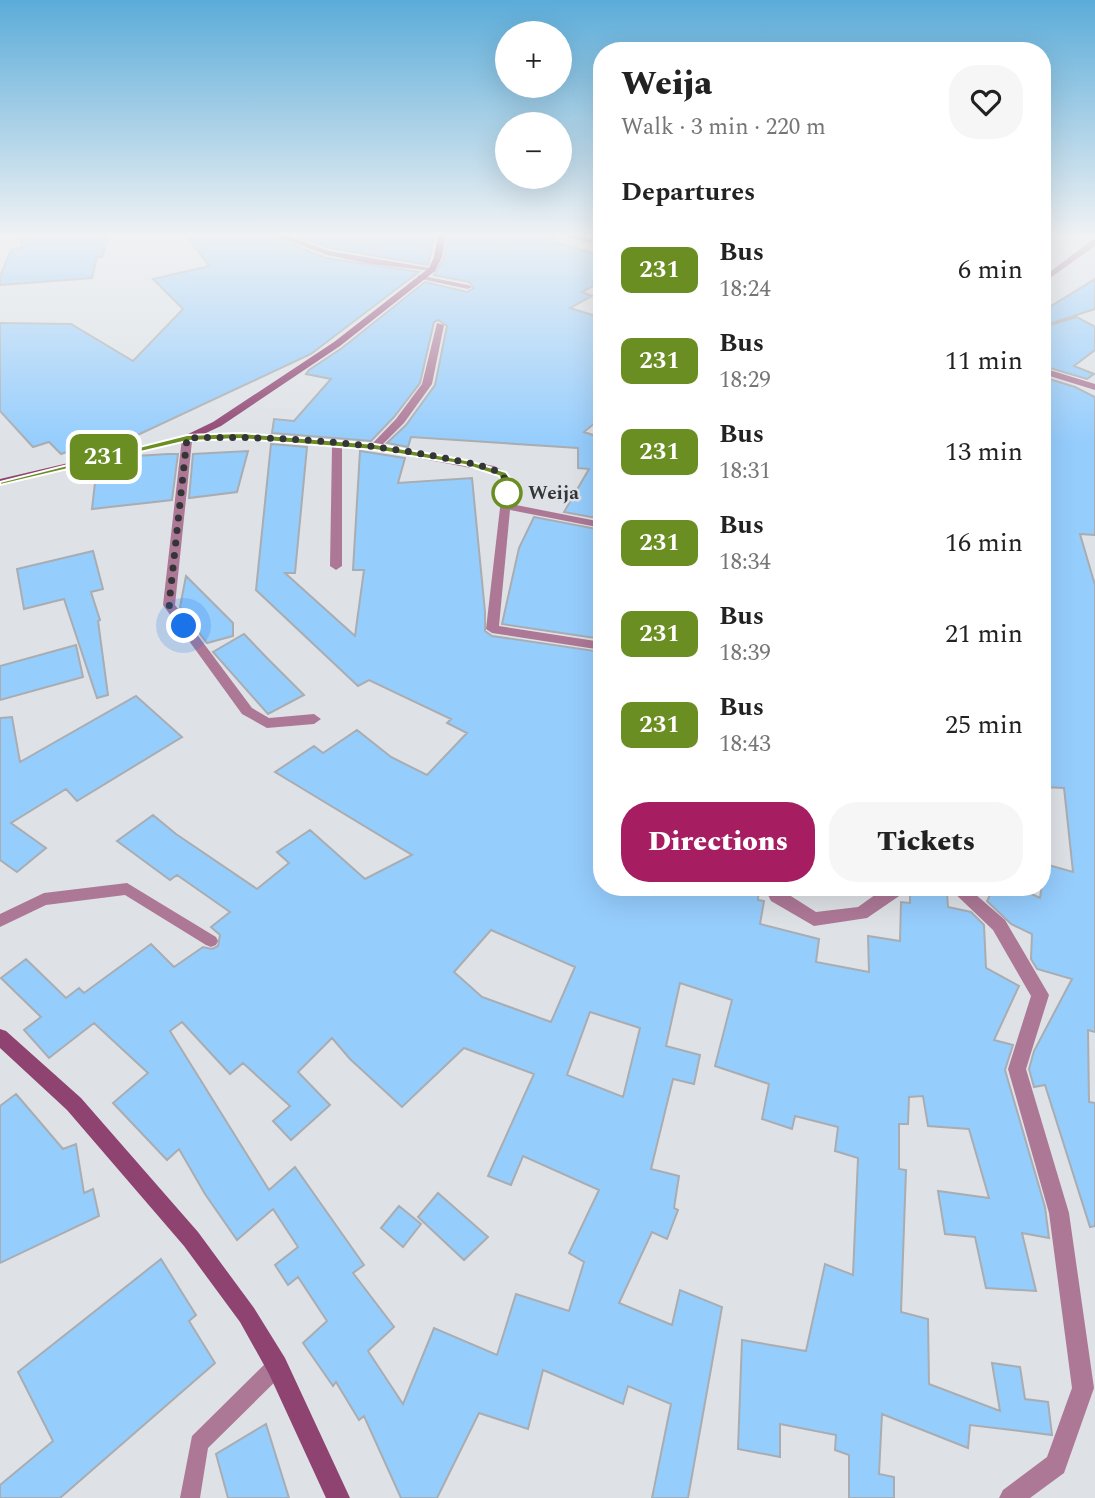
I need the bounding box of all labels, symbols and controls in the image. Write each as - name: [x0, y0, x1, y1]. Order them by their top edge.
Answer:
- map controls: [495, 21, 572, 189]
- button: +: [495, 21, 572, 98]
- text: Weija: [621, 59, 712, 109]
- button: heart: [949, 65, 1023, 139]
- text: Walk · 3 min · 220 m: [621, 110, 826, 145]
- button: −: [495, 112, 572, 189]
- text: Departures: [621, 172, 755, 212]
- text: Bus: [719, 232, 764, 272]
- text: 6 min: [958, 250, 1023, 290]
- text: 231: [639, 252, 680, 288]
- text: 18:24: [719, 272, 771, 307]
- text: Bus: [719, 323, 764, 363]
- text: 11 min: [945, 341, 1023, 381]
- text: 231: [639, 343, 680, 379]
- text: 18:29: [719, 363, 771, 398]
- text: Bus: [719, 414, 764, 454]
- text: 13 min: [945, 432, 1023, 472]
- line badge: 231: [64, 434, 144, 480]
- text: 231: [639, 434, 680, 470]
- text: 231: [84, 439, 124, 475]
- text: 18:31: [719, 454, 771, 489]
- marker: Weija: [492, 478, 522, 508]
- place label: Weija: [528, 479, 579, 508]
- text: Bus: [719, 505, 764, 545]
- text: 16 min: [945, 523, 1023, 563]
- text: 231: [639, 525, 680, 561]
- text: 18:34: [719, 545, 771, 580]
- text: Bus: [719, 596, 764, 636]
- your location: [166, 608, 201, 643]
- text: 21 min: [945, 614, 1023, 654]
- text: 231: [639, 616, 680, 652]
- text: 18:39: [719, 636, 771, 671]
- text: Bus: [719, 687, 764, 727]
- text: 25 min: [945, 705, 1023, 745]
- text: 231: [639, 707, 680, 743]
- text: 18:43: [719, 727, 771, 762]
- button: Directions: [621, 802, 815, 882]
- button: Tickets: [829, 802, 1023, 882]

